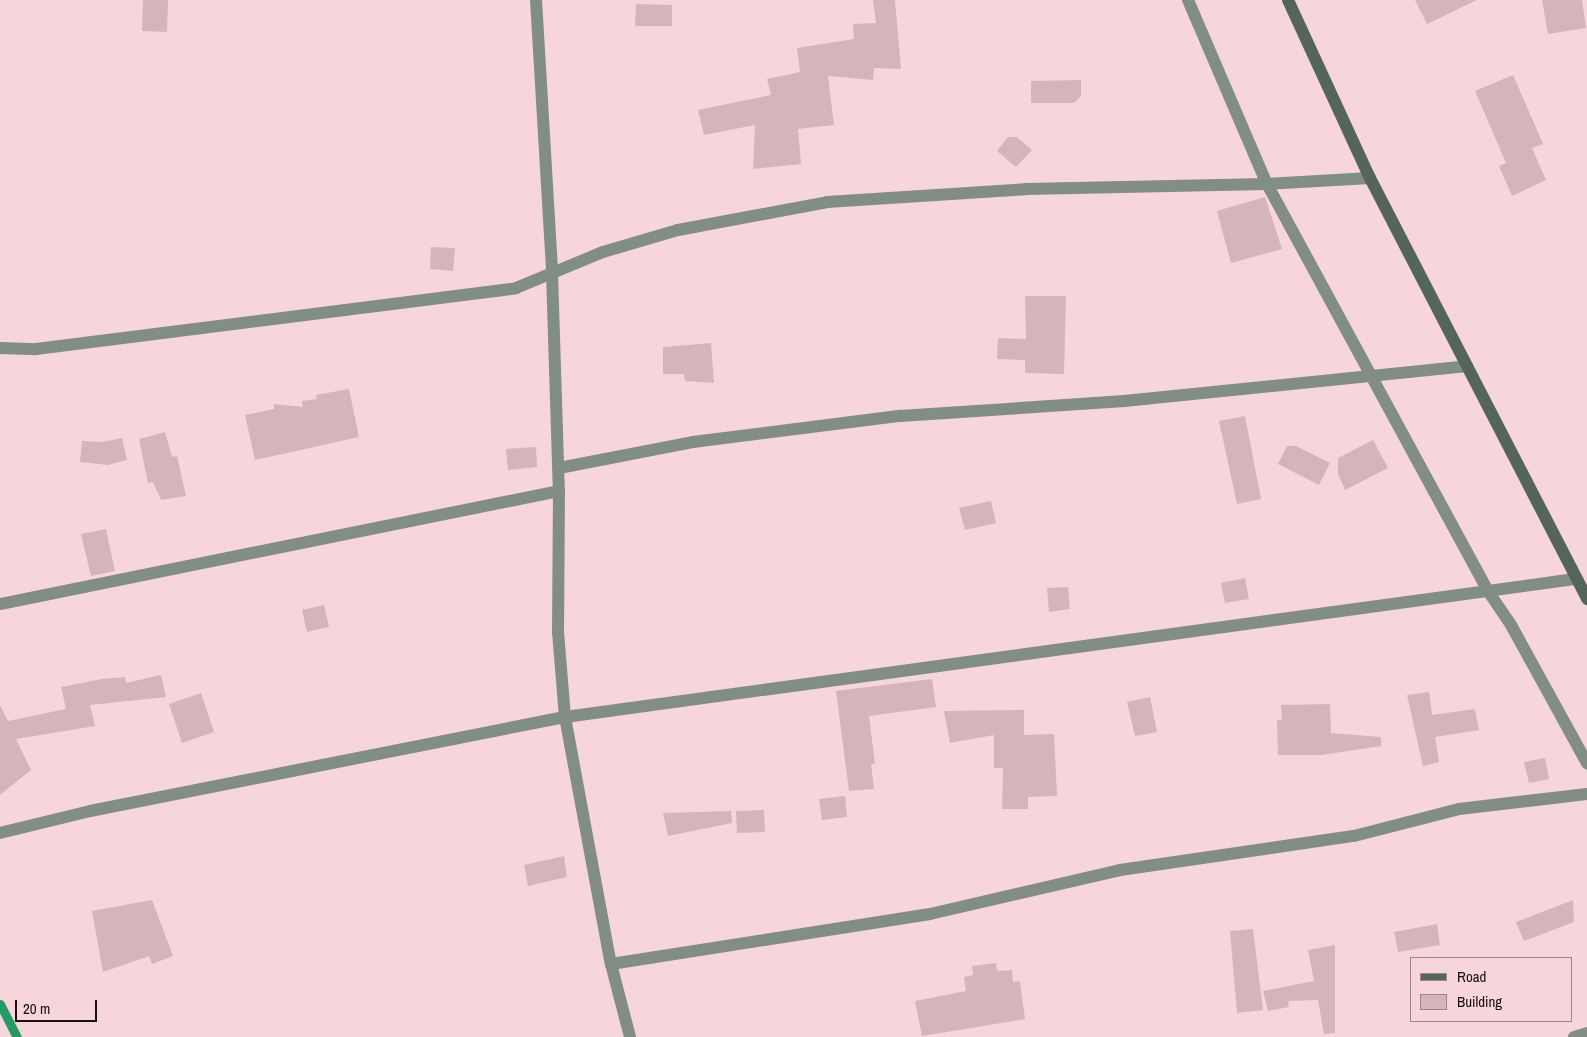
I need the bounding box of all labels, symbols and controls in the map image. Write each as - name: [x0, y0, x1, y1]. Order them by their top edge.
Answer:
- legend: [1410, 957, 1572, 1022]
- text: Road: [1457, 966, 1486, 987]
- scale bar: [18, 990, 100, 1022]
- text: Building: [1457, 991, 1502, 1012]
- text: 20 m: [23, 998, 50, 1019]

